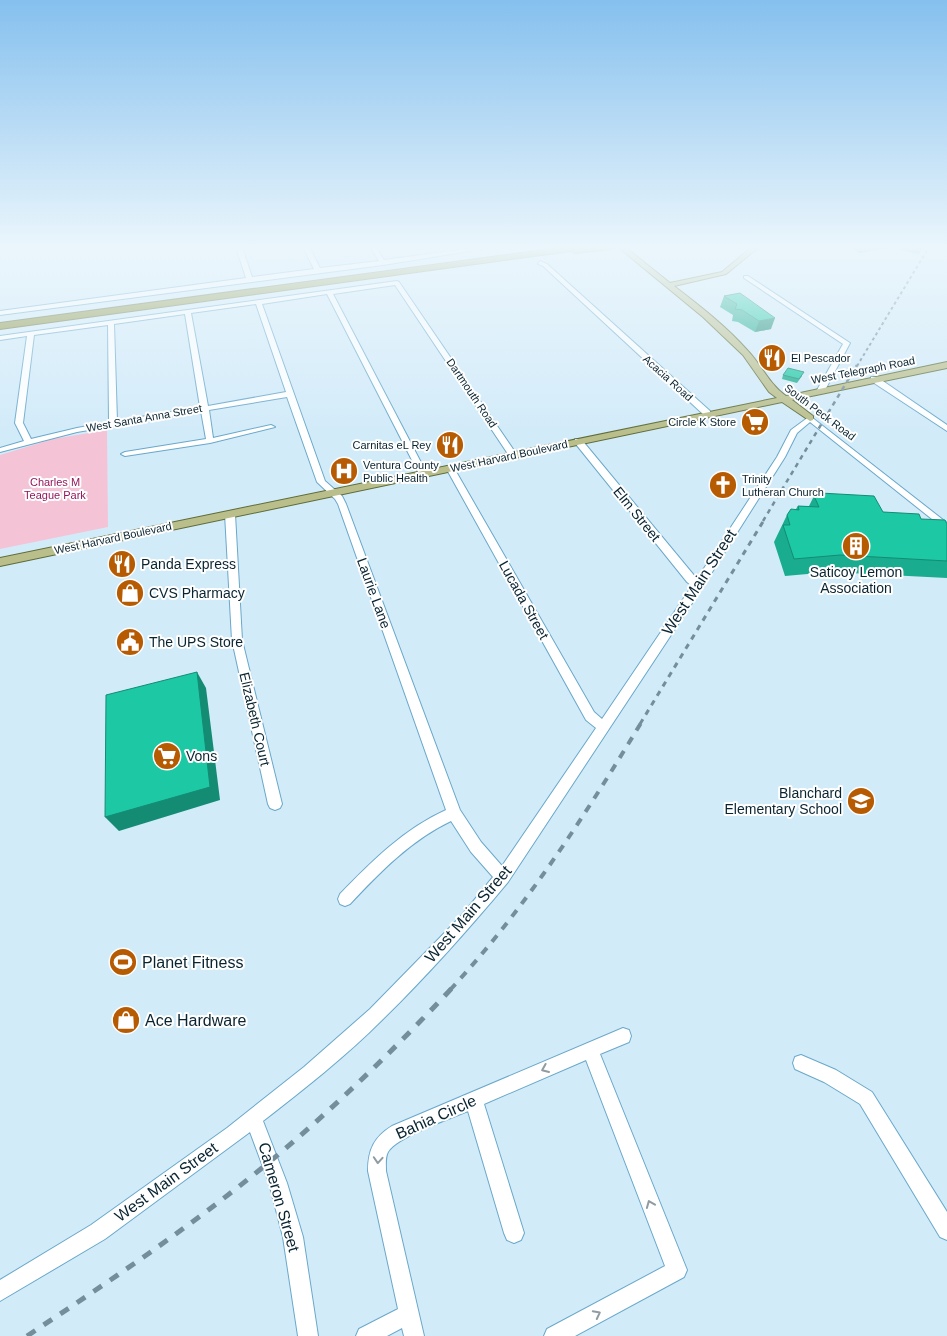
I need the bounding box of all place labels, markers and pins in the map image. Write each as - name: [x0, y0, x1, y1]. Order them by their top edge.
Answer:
- restaurant icon: El Pescador: [757, 343, 787, 373]
- place label: El Pescador: [791, 352, 851, 364]
- supermarket icon: Circle K Store: [740, 407, 770, 437]
- place label: Circle K Store: [668, 416, 736, 428]
- restaurant icon: Carnitas eL Rey: [435, 430, 465, 460]
- place label: Carnitas eL Rey: [353, 439, 431, 451]
- hospital icon: Ventura County Public Health: [329, 456, 359, 486]
- place label: Ventura County Public Health: [363, 459, 439, 484]
- church icon: Trinity Lutheran Church: [708, 470, 738, 500]
- place label: Trinity Lutheran Church: [742, 473, 824, 498]
- building icon: Saticoy Lemon Association: [841, 531, 871, 561]
- restaurant icon: Panda Express: [107, 549, 137, 579]
- place label: Panda Express: [141, 556, 236, 572]
- place label: Saticoy Lemon Association: [810, 564, 902, 596]
- shop icon: CVS Pharmacy: [115, 578, 145, 608]
- place label: CVS Pharmacy: [149, 585, 245, 601]
- public building icon: The UPS Store: [115, 627, 145, 657]
- place label: The UPS Store: [149, 634, 243, 650]
- supermarket icon: Vons: [152, 741, 182, 771]
- place label: Vons: [186, 748, 217, 764]
- place label: Blanchard Elementary School: [724, 785, 842, 817]
- school or university icon: Blanchard Elementary School: [846, 786, 876, 816]
- sports icon: Planet Fitness: [108, 947, 138, 977]
- place label: Planet Fitness: [142, 954, 243, 971]
- shop icon: Ace Hardware: [111, 1005, 141, 1035]
- place label: Ace Hardware: [145, 1012, 246, 1029]

